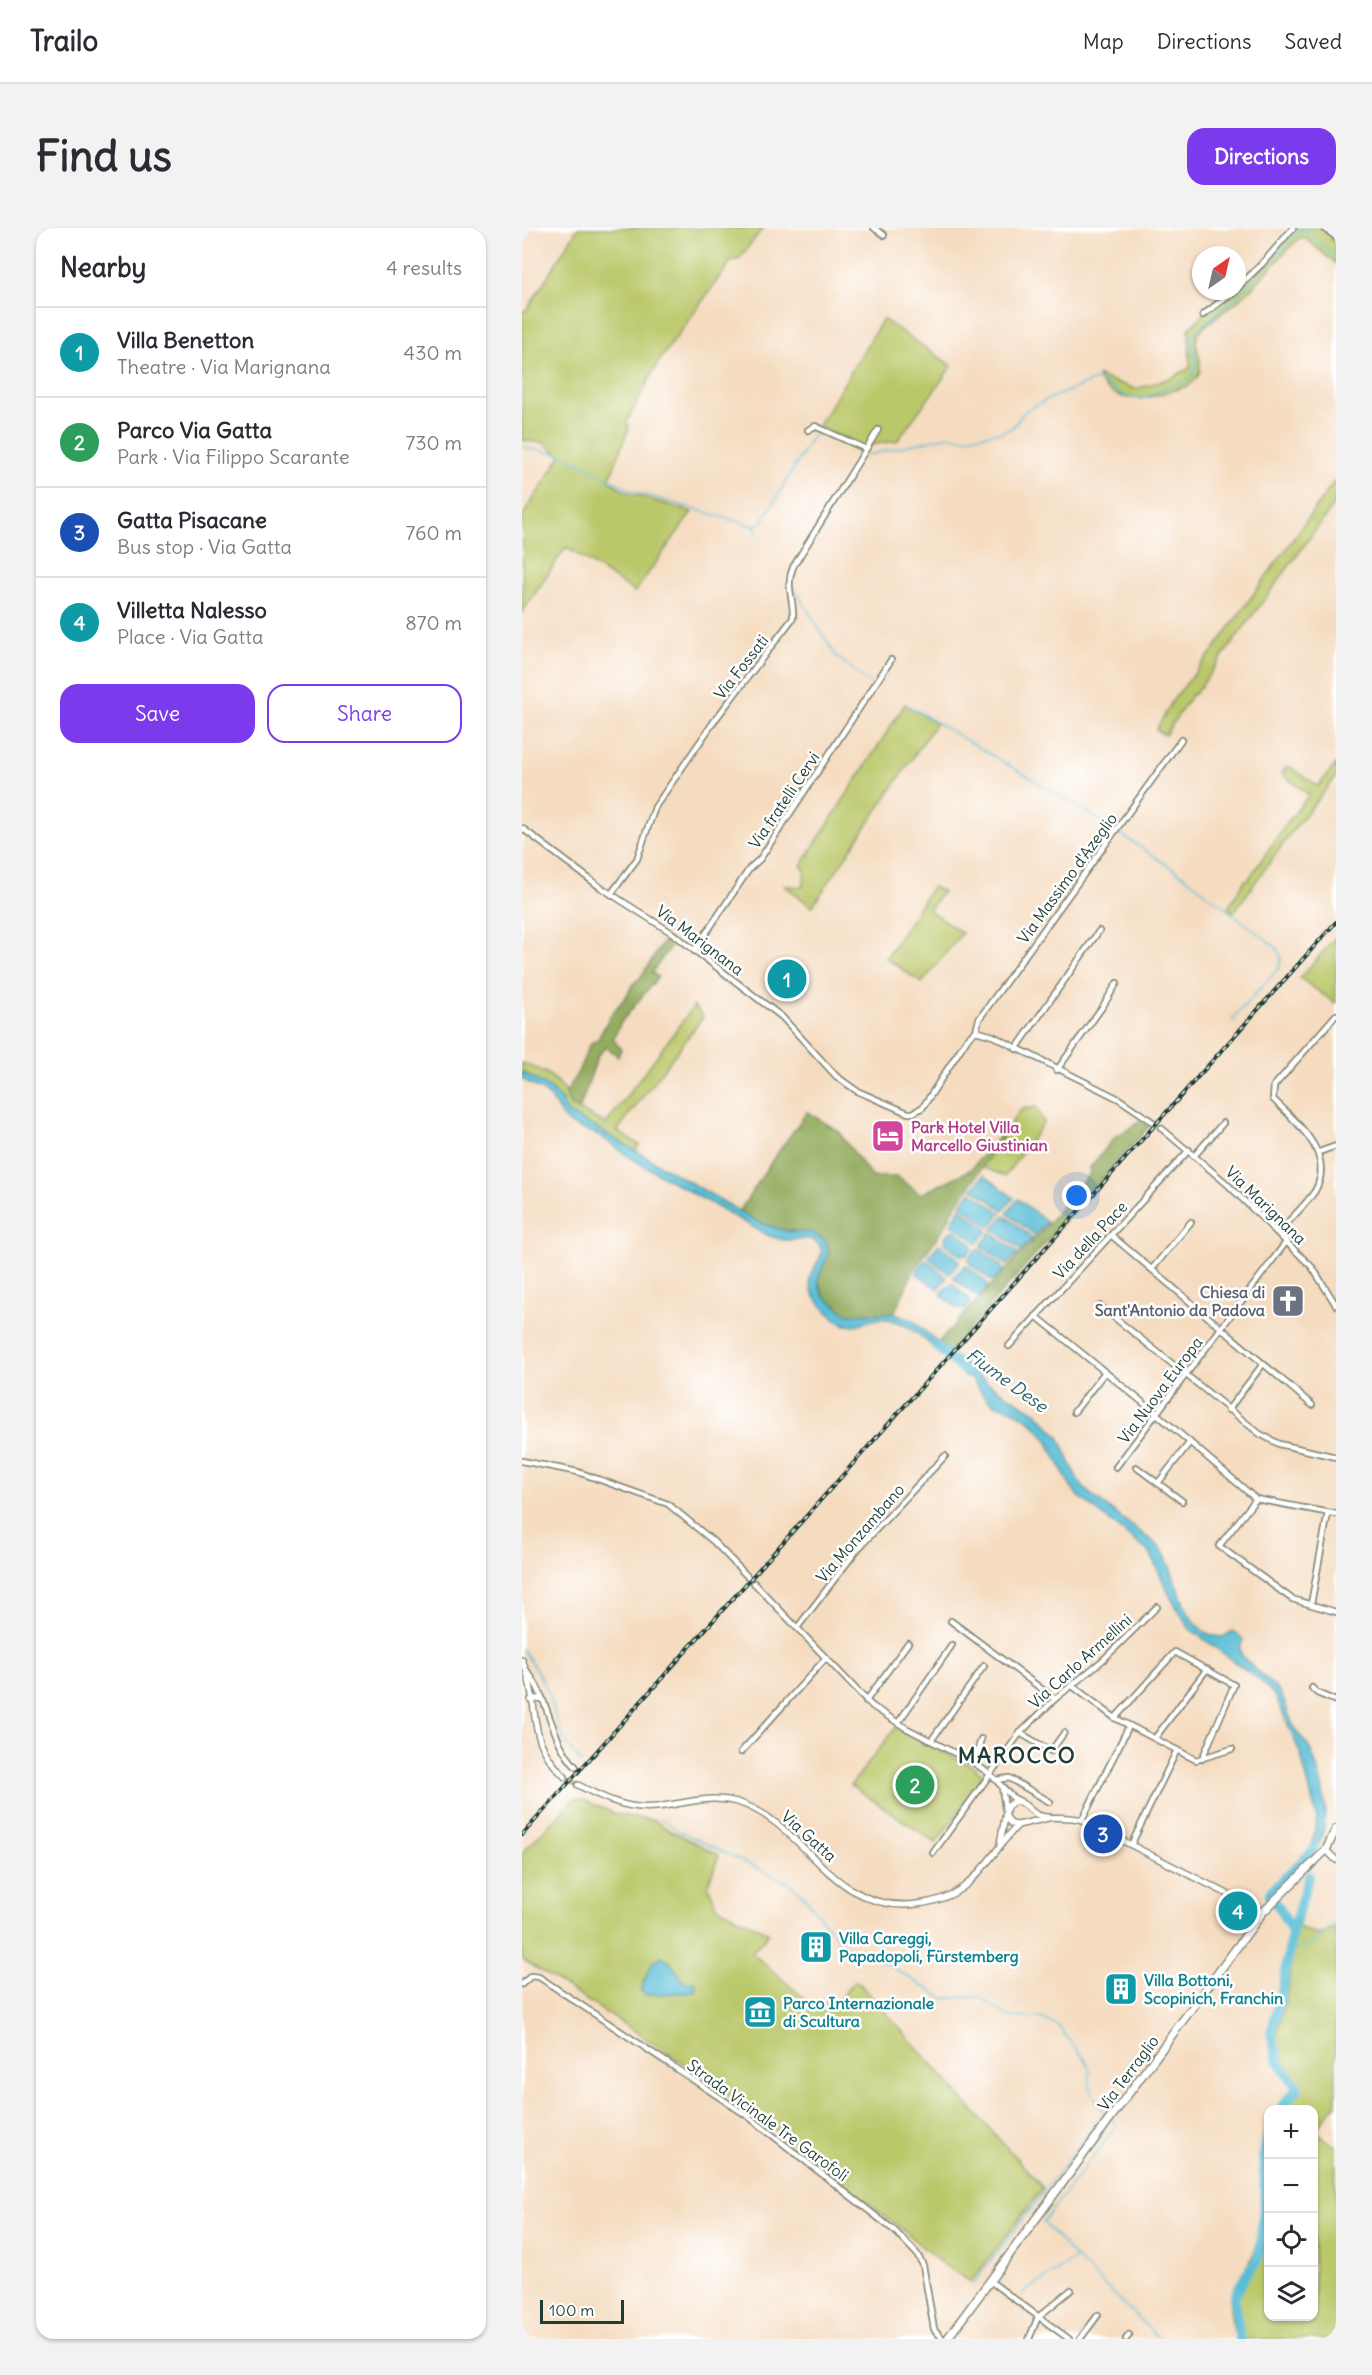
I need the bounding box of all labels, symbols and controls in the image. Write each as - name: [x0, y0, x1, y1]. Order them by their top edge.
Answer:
- text: Trailo: [30, 23, 98, 59]
- text: Map: [1083, 28, 1124, 55]
- text: Directions: [1157, 28, 1251, 55]
- text: Saved: [1284, 28, 1342, 55]
- button: Directions: [1187, 128, 1336, 185]
- text: Find us: [36, 130, 172, 182]
- north arrow: [1192, 246, 1246, 300]
- text: Nearby: [60, 251, 146, 284]
- text: 4 results: [386, 255, 462, 280]
- text: Villa Benetton: [117, 326, 254, 354]
- text: 1: [76, 340, 83, 365]
- text: 430 m: [404, 340, 462, 365]
- text: Theatre · Via Marignana: [117, 354, 331, 379]
- text: Parco Via Gatta: [117, 416, 272, 444]
- text: 2: [74, 430, 85, 455]
- text: 730 m: [405, 430, 462, 455]
- text: Park · Via Filippo Scarante: [117, 444, 350, 469]
- text: Gatta Pisacane: [117, 506, 267, 534]
- text: 3: [74, 520, 85, 545]
- text: 760 m: [405, 520, 462, 545]
- text: Bus stop · Via Gatta: [117, 534, 292, 559]
- text: Villetta Nalesso: [117, 596, 267, 624]
- text: 4: [74, 610, 85, 635]
- text: 870 m: [405, 610, 462, 635]
- text: Place · Via Gatta: [117, 624, 263, 649]
- street label: Via Fossati: [710, 631, 772, 703]
- button: Save: [60, 684, 255, 743]
- button: Share: [267, 684, 462, 743]
- street label: Via fratelli Cervi: [744, 748, 824, 852]
- street label: Via Massimo d'Azeglio: [1013, 809, 1121, 947]
- street label: Via Marignana: [652, 901, 748, 979]
- pin: 1: [768, 956, 806, 1002]
- place label: Park Hotel Villa Marcello Giustinian: [911, 1117, 1048, 1155]
- hotel icon: Park Hotel Villa Marcello Giustinian: [870, 1118, 906, 1154]
- street label: Via Marignana: [1222, 1162, 1310, 1248]
- your location: [1062, 1181, 1091, 1210]
- street label: Via della Pace: [1049, 1197, 1131, 1283]
- place label: Chiesa di Sant'Antonio da Padova: [1095, 1282, 1265, 1320]
- church icon: Chiesa di Sant'Antonio da Padova: [1270, 1283, 1306, 1319]
- street label: Via Nuova Europa: [1113, 1333, 1207, 1447]
- water label: Fiume Dese: [962, 1343, 1053, 1418]
- street label: Via Monzambano: [812, 1479, 908, 1587]
- street label: Via Carlo Armellini: [1024, 1609, 1136, 1713]
- district label: MAROCCO: [958, 1741, 1076, 1769]
- pin: 2: [896, 1762, 934, 1808]
- street label: Via Gatta: [777, 1806, 841, 1866]
- pin: 3: [1084, 1812, 1122, 1856]
- pin: 4: [1218, 1888, 1258, 1934]
- place label: Villa Careggi, Papadopoli, Fürstemberg: [839, 1928, 1019, 1967]
- building icon: Villa Careggi, Papadopoli, Fürstemberg: [798, 1929, 834, 1965]
- place label: Villa Bottoni, Scopinich, Franchin: [1144, 1970, 1283, 2009]
- building icon: Villa Bottoni, Scopinich, Franchin: [1103, 1971, 1139, 2007]
- place label: Parco Internazionale di Scultura: [783, 1993, 935, 2031]
- museum icon: Parco Internazionale di Scultura: [742, 1994, 778, 2030]
- street label: Via Terraglio: [1093, 2031, 1163, 2115]
- street label: Strada Vicinale Tre Garofoli: [683, 2055, 853, 2185]
- map controls: [1264, 2105, 1318, 2321]
- button: +: [1264, 2105, 1318, 2159]
- button: −: [1264, 2159, 1318, 2213]
- button: locate: [1264, 2213, 1318, 2267]
- button: layers: [1264, 2267, 1318, 2321]
- scale bar: [540, 2297, 624, 2324]
- text: 100 m: [549, 2300, 594, 2320]

